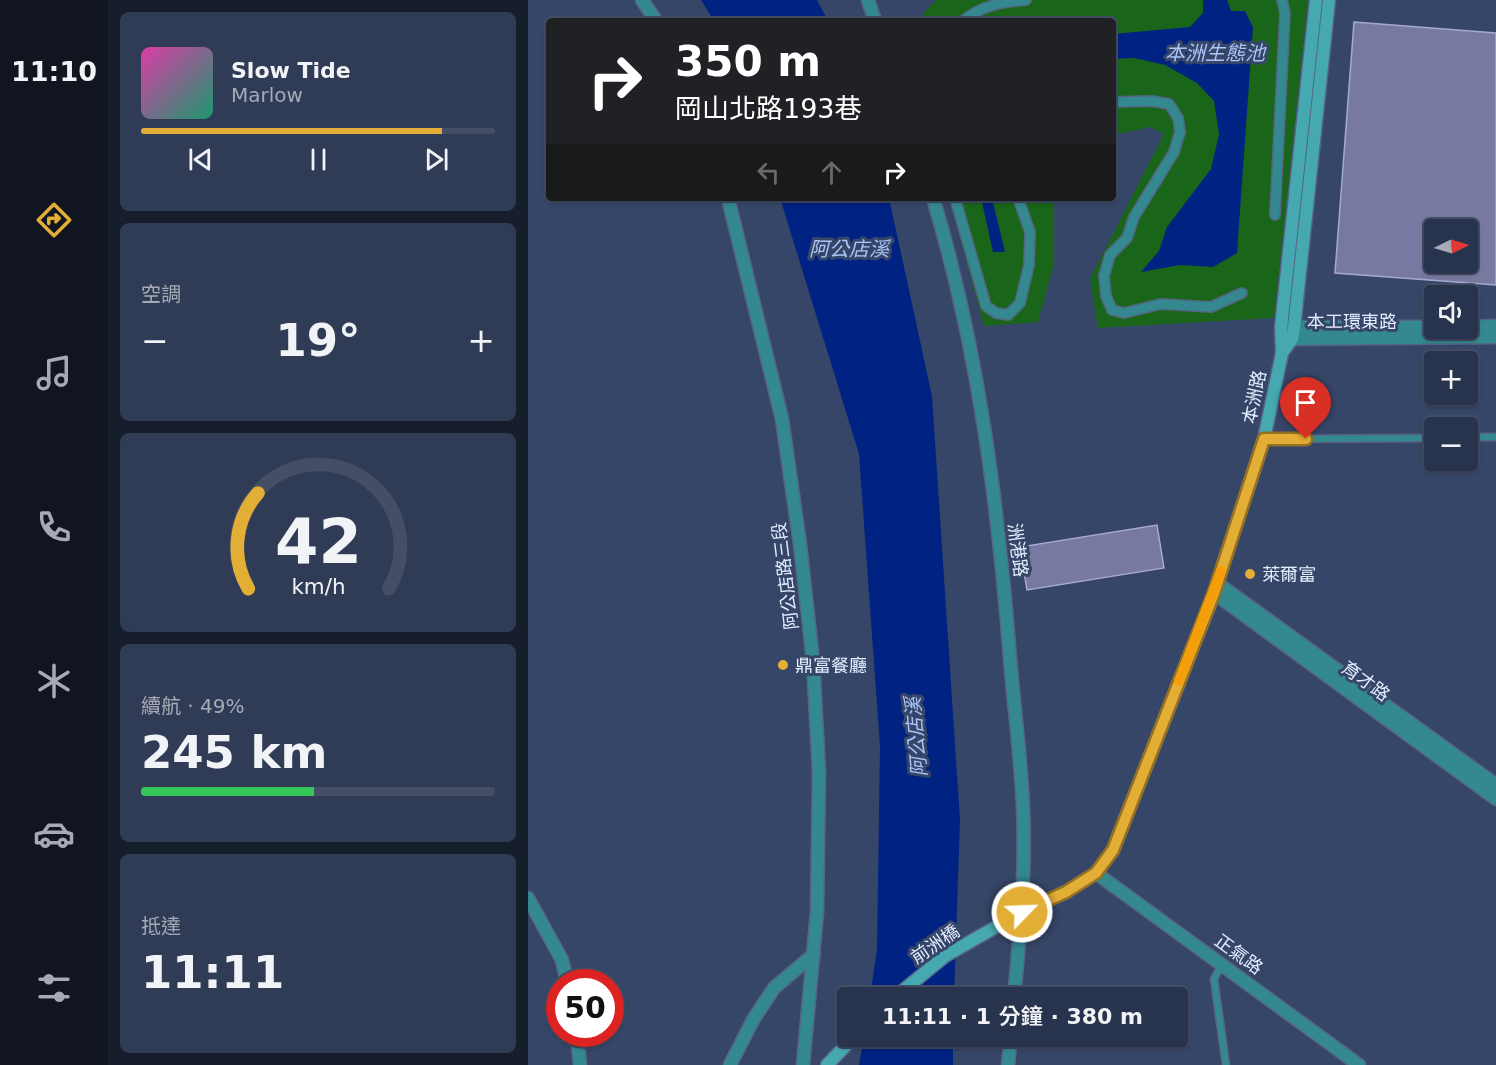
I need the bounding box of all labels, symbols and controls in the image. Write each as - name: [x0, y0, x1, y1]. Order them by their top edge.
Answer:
- text: 350 m: [675, 37, 821, 86]
- water label: 本洲生態池: [1165, 41, 1267, 65]
- icon: right: [576, 42, 654, 120]
- text: 11:10: [11, 56, 97, 87]
- text: Slow Tide: [231, 58, 351, 83]
- text: Marlow: [231, 83, 303, 107]
- text: 岡山北路193巷: [675, 93, 862, 124]
- icon: previous: [184, 143, 217, 176]
- icon: pause: [302, 143, 335, 176]
- icon: next: [420, 143, 453, 176]
- icon: left: [752, 156, 785, 189]
- icon: ahead: [815, 156, 848, 189]
- icon: right: [878, 156, 911, 189]
- icon: directions: [33, 199, 75, 241]
- north arrow: [1424, 219, 1478, 273]
- map controls: [1424, 219, 1478, 471]
- water label: 阿公店溪: [809, 237, 892, 261]
- text: 空調: [141, 282, 181, 306]
- button: sound: [1424, 285, 1478, 339]
- street label: 本工環東路: [1307, 311, 1397, 332]
- text: 19°: [275, 314, 361, 367]
- text: −: [141, 321, 169, 360]
- text: +: [467, 321, 495, 360]
- button: +: [1424, 351, 1478, 405]
- icon: music: [33, 352, 75, 394]
- street label: 本洲路: [1238, 368, 1270, 426]
- pin: [1280, 377, 1331, 439]
- icon: arrive: [1289, 386, 1322, 419]
- button: −: [1424, 417, 1478, 471]
- icon: phone: [33, 506, 75, 548]
- text: 42: [275, 506, 361, 579]
- street label: 阿公店路三段: [768, 521, 802, 631]
- street label: 洲港路: [1004, 522, 1032, 578]
- place label: 萊爾富: [1262, 564, 1316, 585]
- marker: 萊爾富: [1243, 567, 1257, 581]
- text: km/h: [291, 575, 345, 600]
- place label: 鼎富餐廳: [795, 655, 867, 676]
- street label: 育才路: [1338, 657, 1394, 705]
- marker: 鼎富餐廳: [776, 658, 790, 672]
- icon: climate: [33, 660, 75, 702]
- water label: 阿公店溪: [900, 693, 931, 778]
- text: 續航 · 49%: [141, 694, 245, 718]
- text: 245 km: [141, 726, 327, 779]
- icon: car: [33, 813, 75, 855]
- position arrow: [990, 880, 1054, 944]
- text: 抵達: [141, 914, 181, 938]
- street label: 前洲橋: [907, 920, 963, 968]
- street label: 正氣路: [1211, 930, 1267, 978]
- text: 11:11: [141, 946, 284, 999]
- icon: filters: [33, 967, 75, 1009]
- speed limit sign: 50: [546, 969, 624, 1047]
- text: 11:11 · 1 分鐘 · 380 m: [882, 1004, 1143, 1029]

